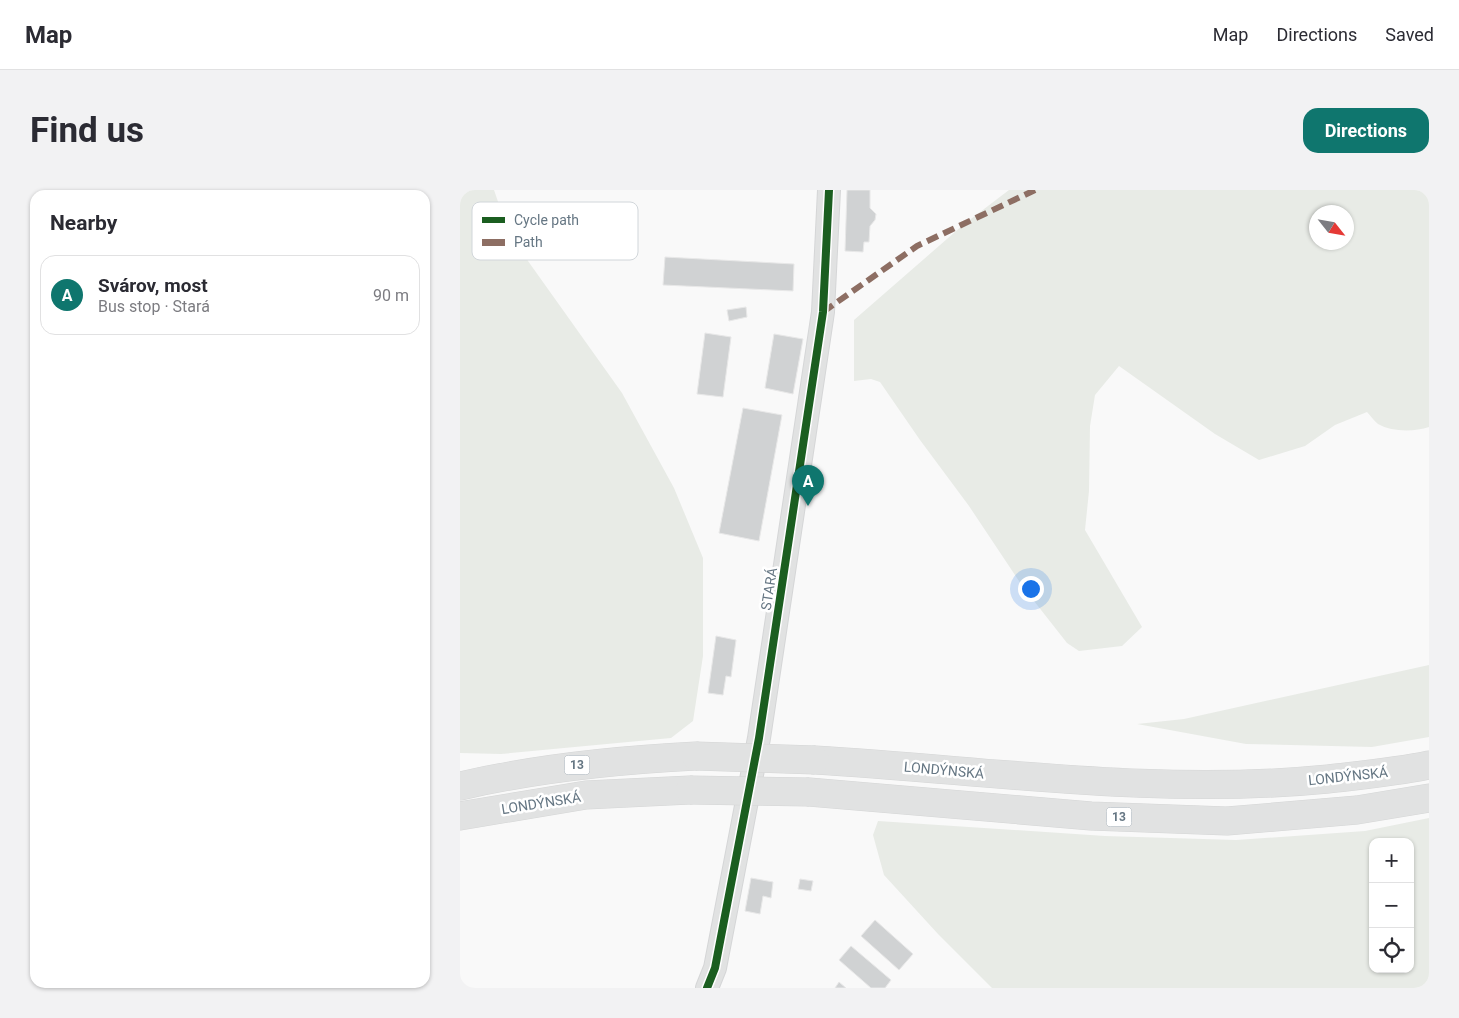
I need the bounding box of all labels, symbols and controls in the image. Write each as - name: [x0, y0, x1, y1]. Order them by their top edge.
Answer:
- text: Map: [25, 21, 72, 49]
- text: Map: [1213, 24, 1248, 45]
- text: Directions: [1276, 24, 1357, 45]
- text: Saved: [1385, 24, 1434, 45]
- button: Directions: [1303, 108, 1429, 153]
- text: Find us: [30, 110, 144, 151]
- legend: [472, 202, 638, 260]
- north arrow: [1309, 205, 1354, 250]
- text: Nearby: [50, 211, 117, 235]
- text: Cycle path: [514, 212, 579, 228]
- text: Path: [514, 234, 543, 250]
- text: Svárov, most: [98, 274, 208, 297]
- text: A: [62, 286, 72, 305]
- text: 90 m: [373, 286, 409, 305]
- text: Bus stop · Stará: [98, 297, 210, 316]
- pin: A: [792, 465, 824, 506]
- street label: STARÁ: [757, 566, 780, 612]
- your location: [1018, 576, 1044, 602]
- road number: 13: [564, 756, 590, 774]
- street label: LONDÝNSKÁ: [903, 758, 985, 781]
- street label: LONDÝNSKÁ: [1307, 763, 1389, 788]
- street label: LONDÝNSKÁ: [500, 788, 582, 817]
- road number: 13: [1106, 808, 1132, 826]
- map controls: [1369, 838, 1414, 973]
- button: +: [1369, 838, 1414, 883]
- button: −: [1369, 883, 1414, 928]
- button: locate: [1369, 928, 1414, 973]

